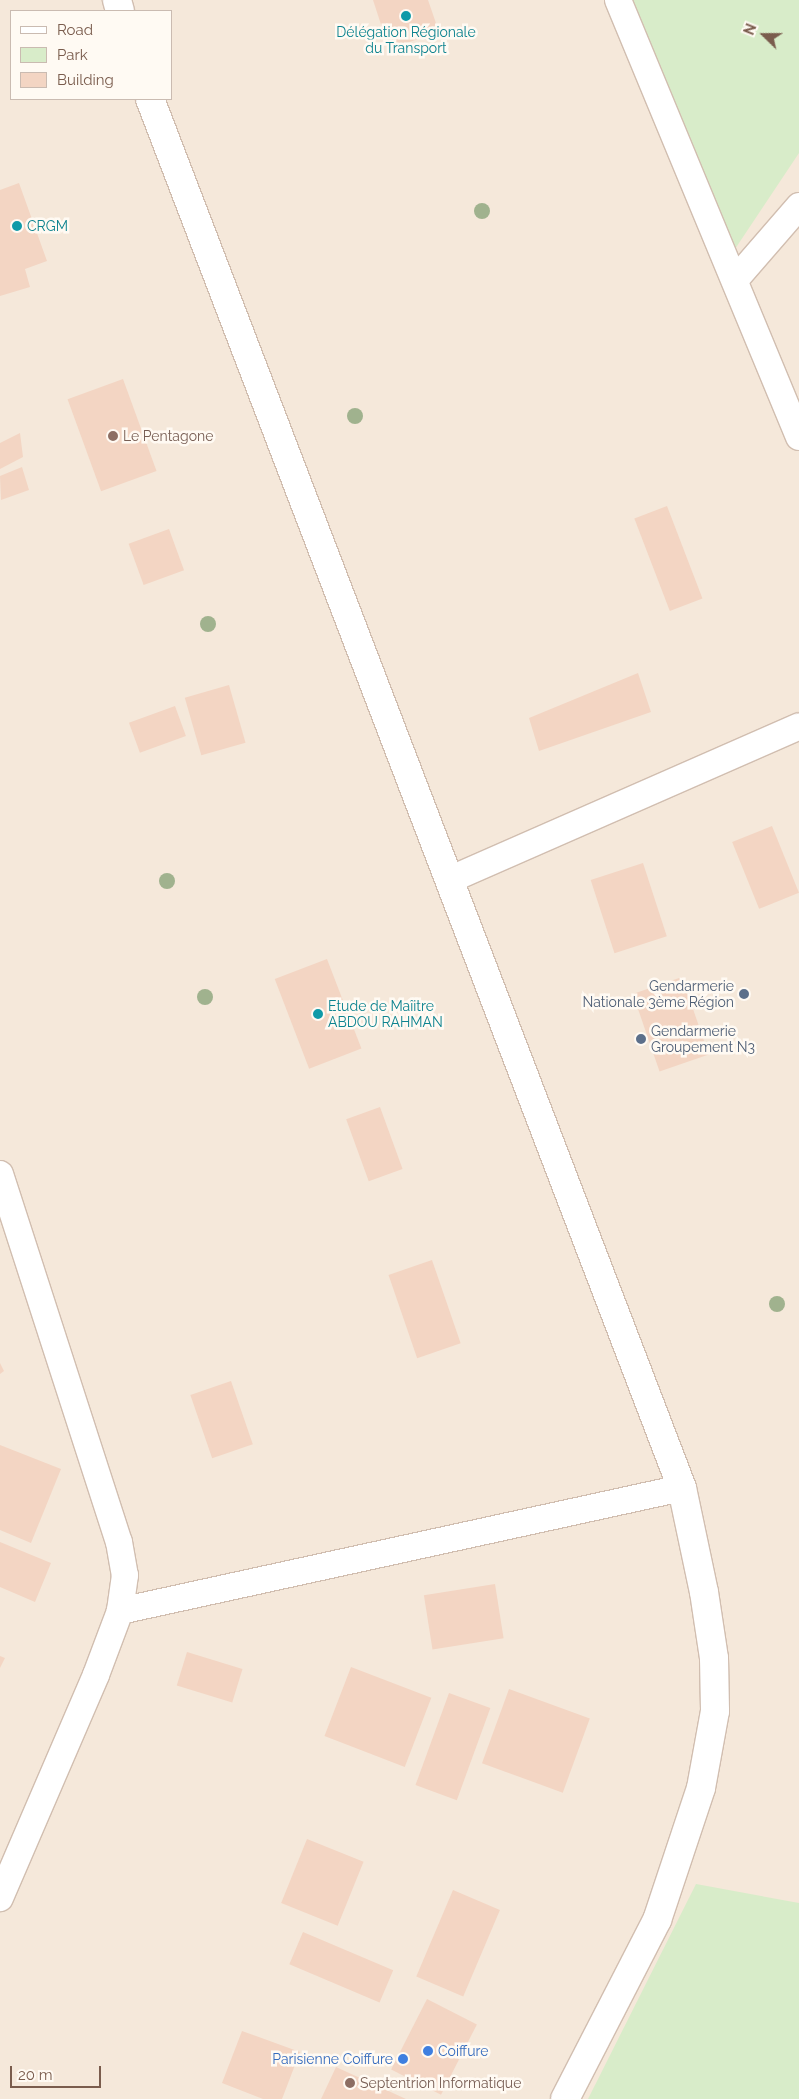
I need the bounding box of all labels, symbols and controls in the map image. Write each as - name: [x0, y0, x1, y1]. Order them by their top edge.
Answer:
- legend: [10, 10, 172, 100]
- marker: Délégation Régionale du Transport: [400, 10, 412, 22]
- north arrow: [739, 10, 789, 60]
- text: Road: [57, 21, 93, 39]
- text: N: [741, 21, 760, 37]
- place label: Délégation Régionale du Transport: [336, 24, 476, 56]
- text: Park: [57, 46, 88, 64]
- text: Building: [57, 71, 114, 89]
- place label: CRGM: [27, 218, 68, 234]
- marker: CRGM: [11, 220, 23, 232]
- place label: Le Pentagone: [123, 428, 213, 444]
- marker: Le Pentagone: [107, 430, 119, 442]
- place label: Gendarmerie Nationale 3ème Région: [583, 978, 734, 1010]
- marker: Gendarmerie Nationale 3ème Région: [738, 988, 750, 1000]
- place label: Etude de Maîitre ABDOU RAHMAN: [328, 998, 443, 1030]
- marker: Etude de Maîitre ABDOU RAHMAN: [312, 1008, 324, 1020]
- place label: Gendarmerie Groupement N3: [651, 1023, 755, 1056]
- marker: Gendarmerie Groupement N3: [635, 1033, 647, 1045]
- place label: Coiffure: [438, 2043, 488, 2059]
- marker: Coiffure: [422, 2045, 434, 2057]
- place label: Parisienne Coiffure: [272, 2051, 393, 2067]
- marker: Parisienne Coiffure: [397, 2053, 409, 2065]
- scale bar: [12, 2056, 104, 2088]
- text: 20 m: [18, 2066, 53, 2084]
- place label: Septentrion Informatique: [360, 2075, 521, 2091]
- marker: Septentrion Informatique: [344, 2077, 356, 2089]

